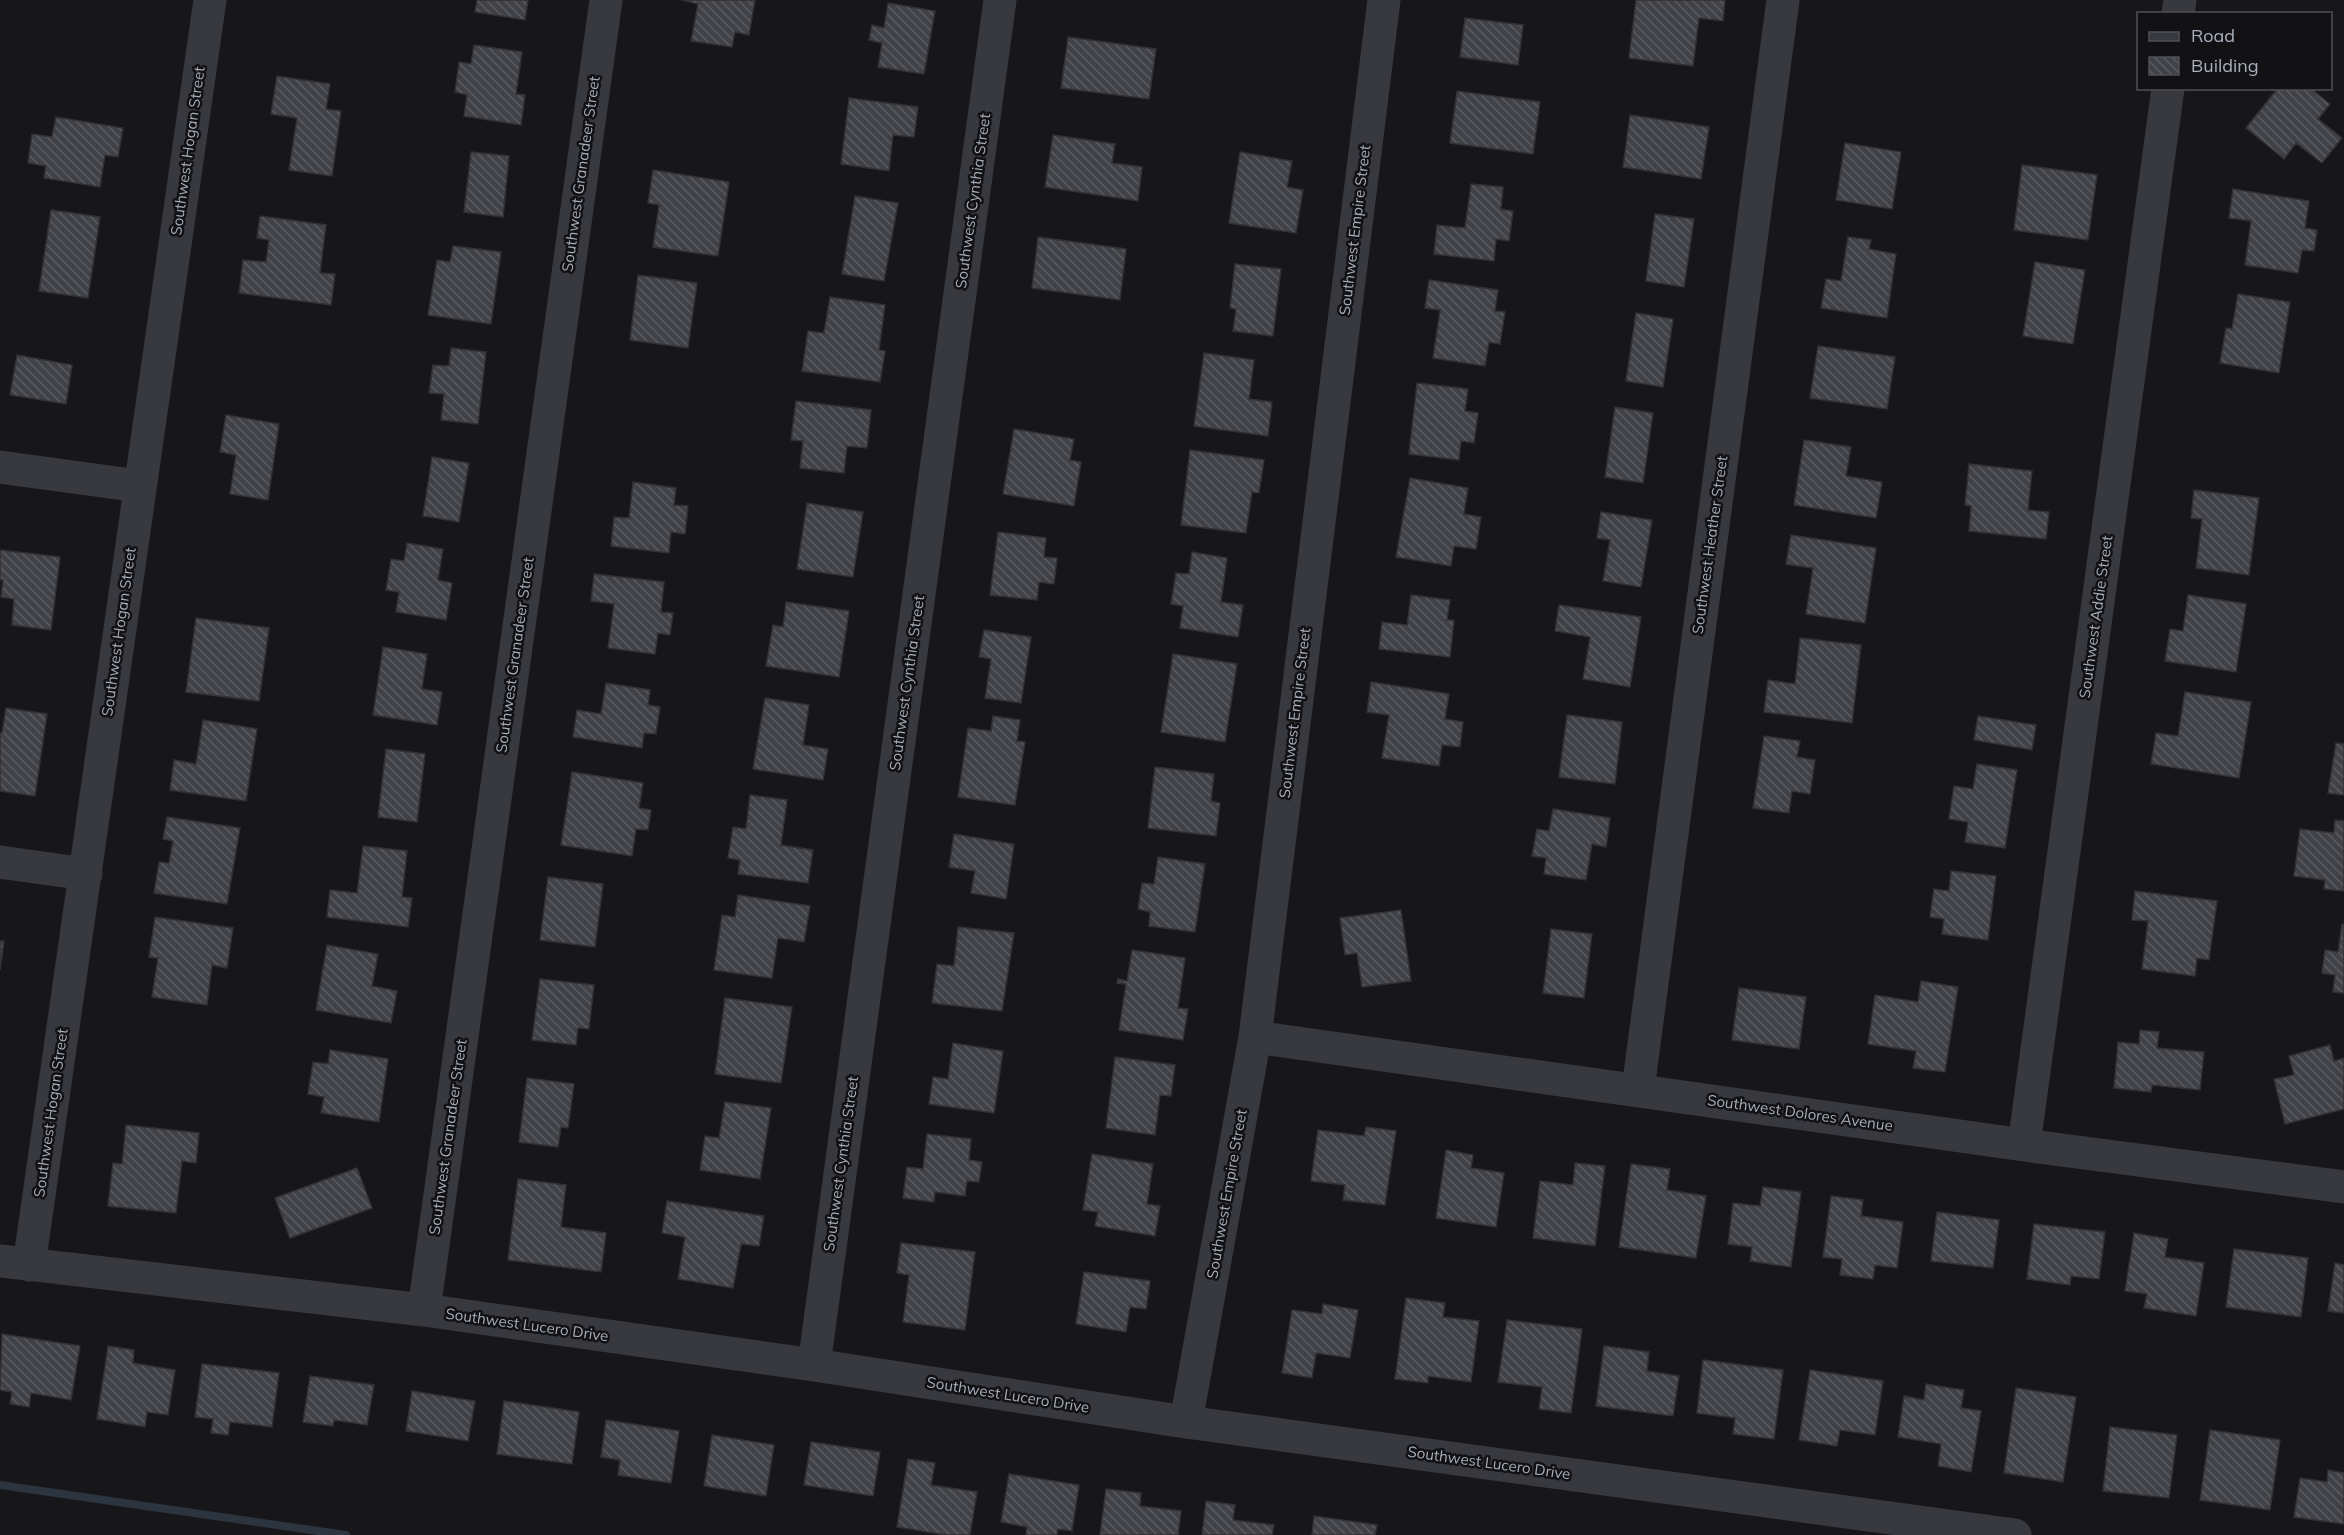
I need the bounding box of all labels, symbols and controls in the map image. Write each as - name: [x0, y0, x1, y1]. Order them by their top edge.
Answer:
- legend: [2137, 12, 2332, 90]
- text: Road: [2191, 24, 2235, 47]
- text: Building: [2191, 54, 2259, 77]
- street label: Southwest Hogan Street: [166, 65, 209, 237]
- street label: Southwest Granadeer Street: [557, 75, 604, 273]
- street label: Southwest Cynthia Street: [951, 112, 994, 290]
- street label: Southwest Empire Street: [1335, 144, 1374, 316]
- street label: Southwest Heather Street: [1688, 455, 1731, 635]
- street label: Southwest Addie Street: [2075, 534, 2116, 700]
- street label: Southwest Hogan Street: [97, 546, 140, 718]
- street label: Southwest Granadeer Street: [491, 556, 538, 754]
- street label: Southwest Cynthia Street: [885, 594, 928, 772]
- street label: Southwest Empire Street: [1275, 627, 1314, 799]
- street label: Southwest Hogan Street: [29, 1027, 72, 1199]
- street label: Southwest Granadeer Street: [424, 1038, 471, 1236]
- street label: Southwest Cynthia Street: [819, 1075, 862, 1253]
- street label: Southwest Dolores Avenue: [1706, 1090, 1894, 1135]
- street label: Southwest Empire Street: [1202, 1108, 1251, 1280]
- street label: Southwest Lucero Drive: [444, 1304, 610, 1345]
- street label: Southwest Lucero Drive: [925, 1372, 1091, 1417]
- street label: Southwest Lucero Drive: [1406, 1442, 1572, 1483]

